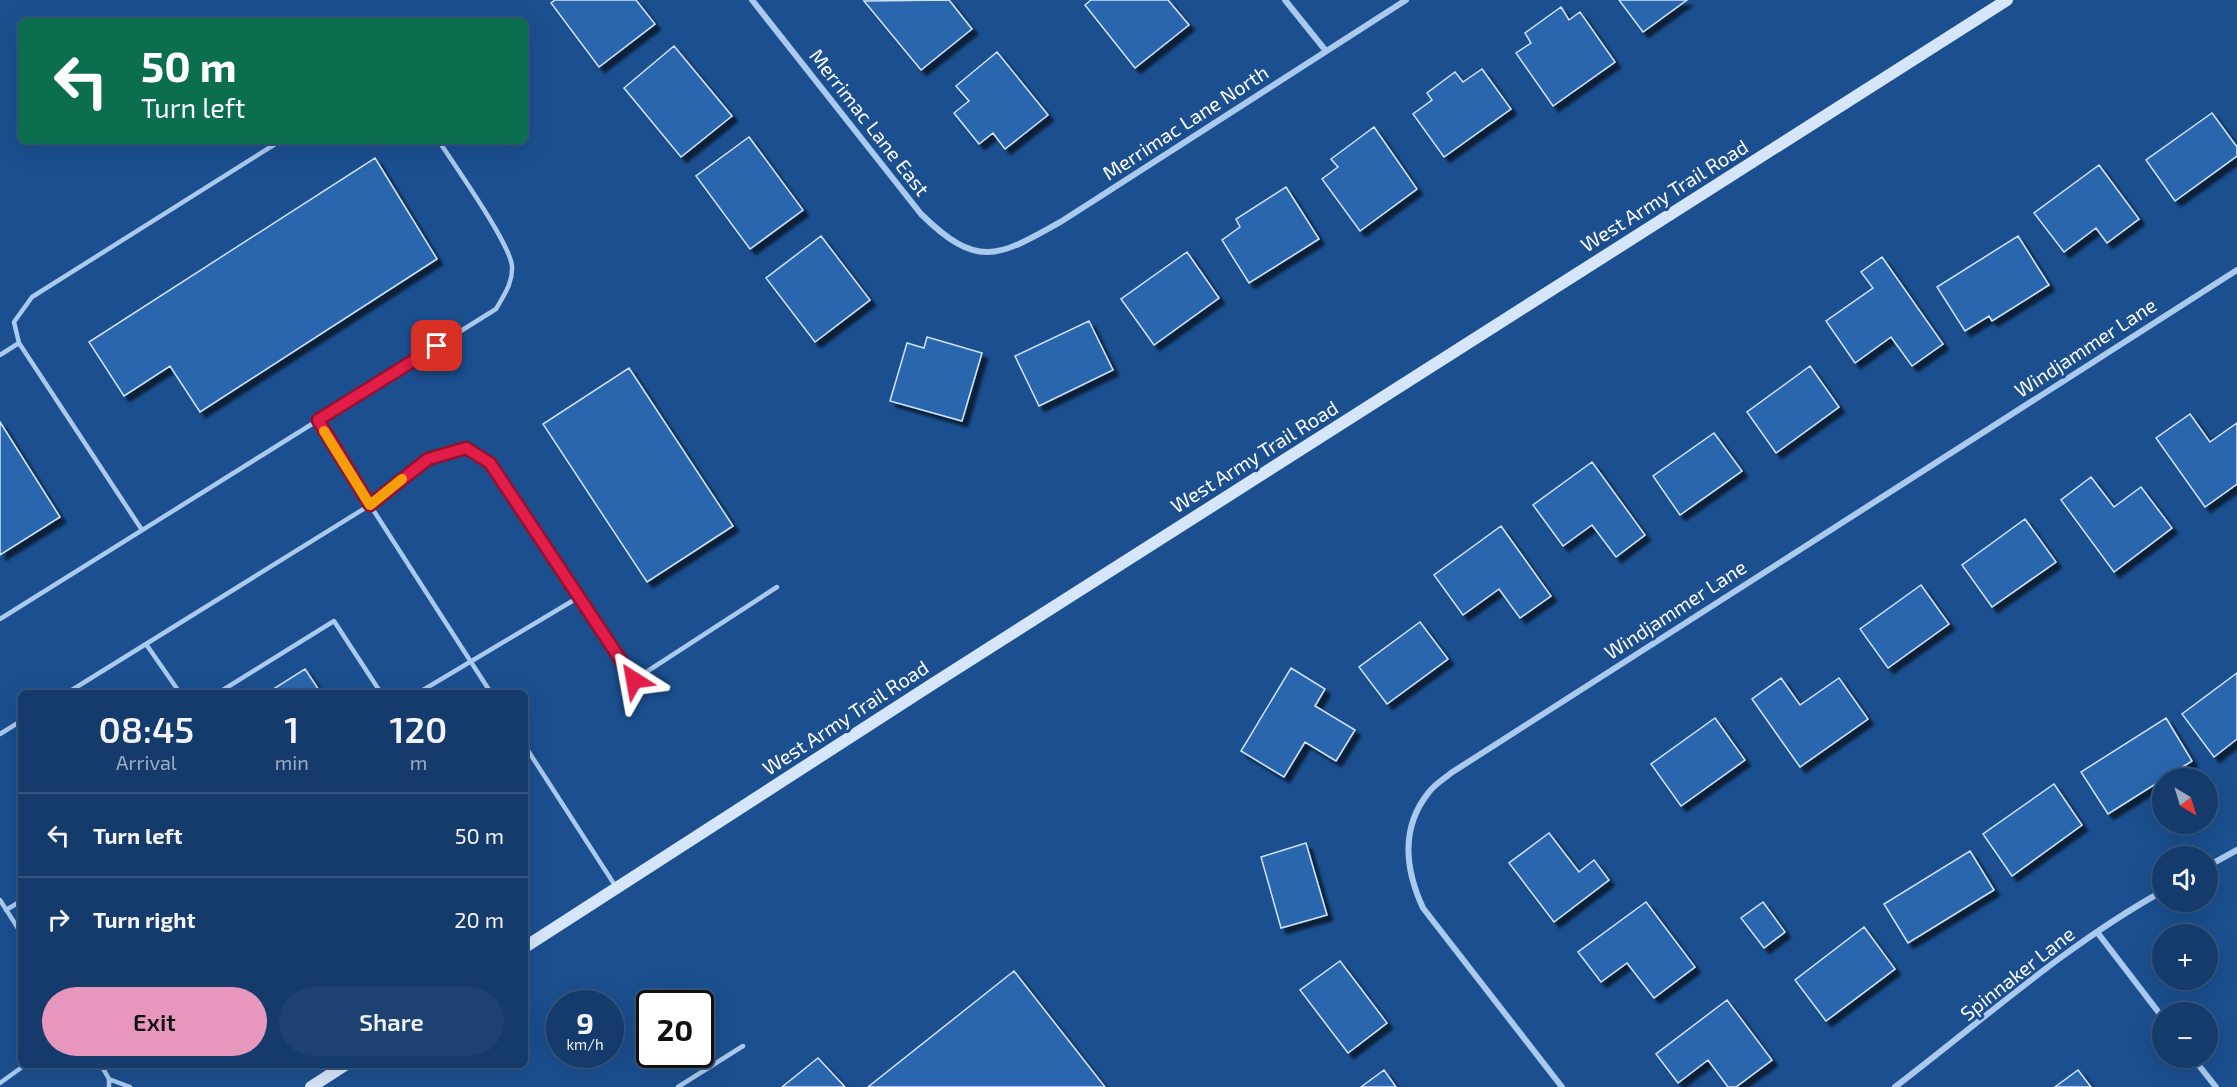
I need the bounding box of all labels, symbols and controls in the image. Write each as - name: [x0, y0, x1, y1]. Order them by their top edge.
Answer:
- text: 50 m: [141, 40, 237, 90]
- icon: left: [42, 42, 120, 120]
- street label: Merrimac Lane East: [805, 44, 935, 201]
- street label: Merrimac Lane North: [1098, 59, 1272, 185]
- text: Turn left: [141, 91, 245, 123]
- street label: West Army Trail Road: [1576, 134, 1752, 256]
- street label: Windjammer Lane: [2010, 292, 2160, 402]
- pin: [411, 320, 462, 371]
- icon: arrive: [420, 329, 453, 362]
- street label: West Army Trail Road: [1166, 395, 1342, 517]
- street label: Windjammer Lane: [1600, 554, 1750, 664]
- position arrow: [602, 648, 666, 712]
- street label: West Army Trail Road: [758, 654, 932, 780]
- text: 08:45: [99, 707, 194, 750]
- text: 1: [284, 707, 299, 750]
- text: 120: [389, 707, 447, 750]
- text: Arrival: [116, 750, 177, 774]
- text: min: [275, 750, 309, 774]
- text: m: [410, 750, 427, 774]
- north arrow: [2152, 768, 2218, 834]
- map controls: [2152, 768, 2218, 1068]
- icon: left: [42, 819, 75, 852]
- text: Turn left: [93, 822, 182, 848]
- text: 50 m: [455, 822, 504, 848]
- button: sound: [2152, 846, 2218, 912]
- icon: right: [42, 903, 75, 936]
- text: Turn right: [93, 906, 195, 932]
- text: 20 m: [454, 906, 504, 932]
- street label: Spinnaker Lane: [1955, 921, 2079, 1025]
- button: +: [2152, 924, 2218, 990]
- button: Exit: [42, 987, 267, 1056]
- button: Share: [279, 987, 504, 1056]
- speed limit sign: 20: [636, 990, 714, 1068]
- button: −: [2152, 1002, 2218, 1068]
- text: 9: [576, 1004, 594, 1040]
- text: km/h: [566, 1035, 604, 1053]

